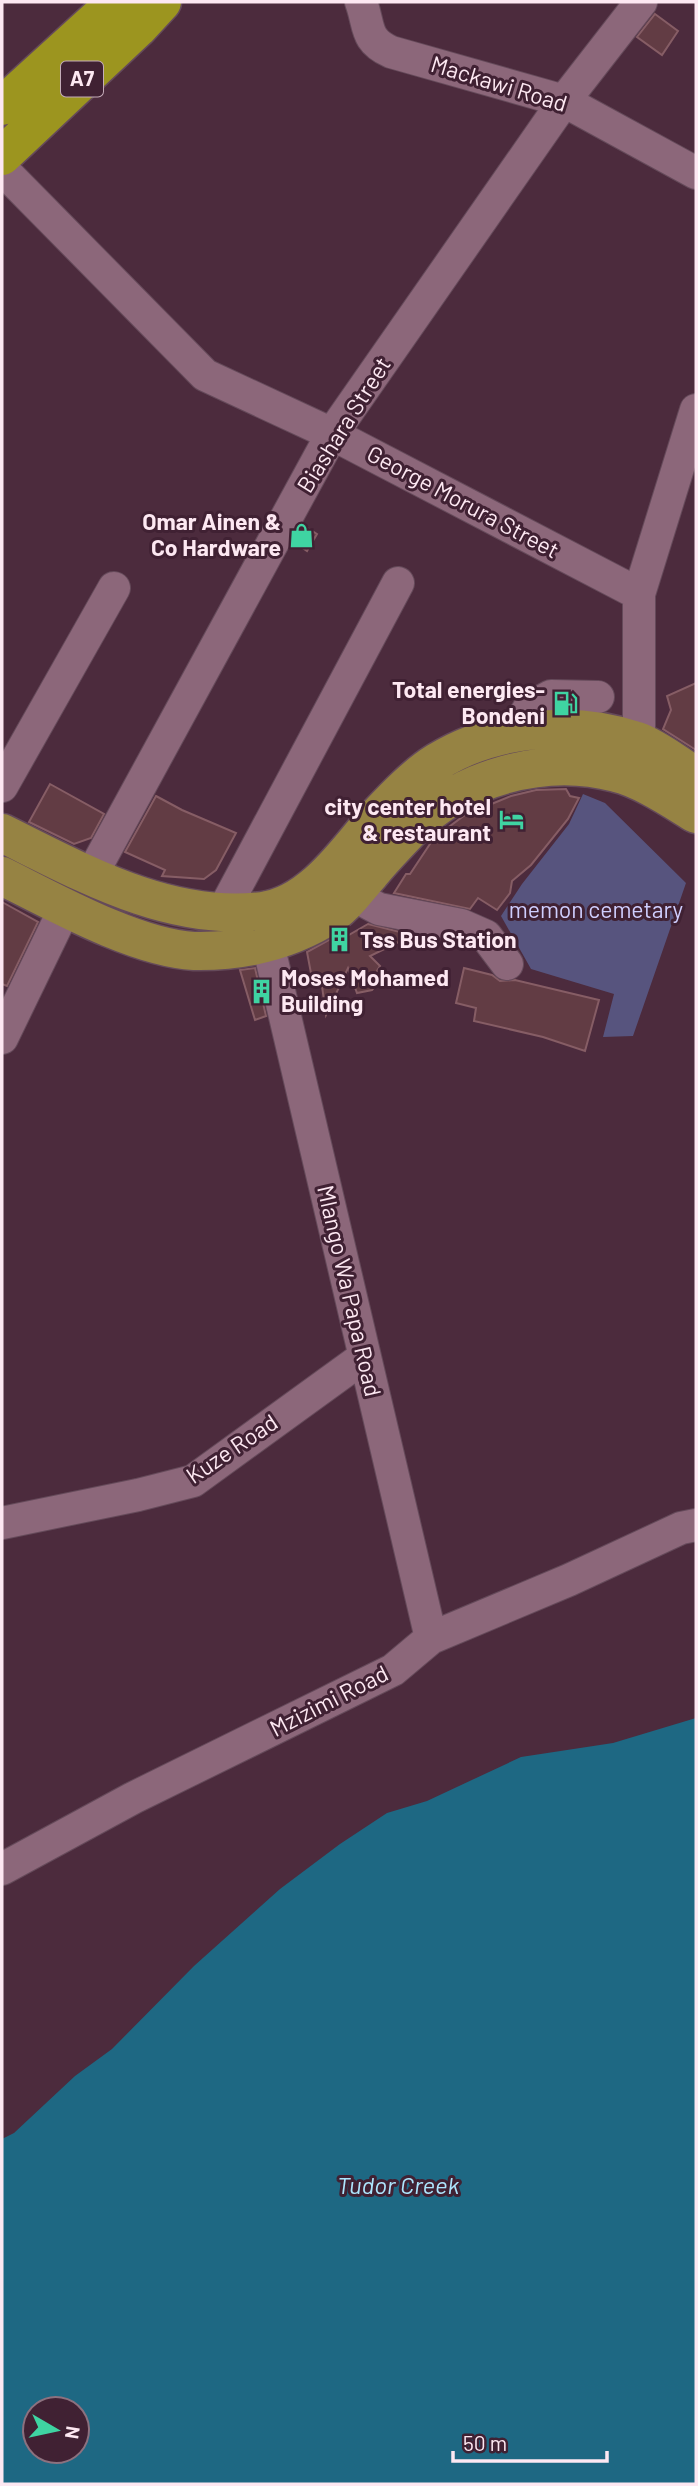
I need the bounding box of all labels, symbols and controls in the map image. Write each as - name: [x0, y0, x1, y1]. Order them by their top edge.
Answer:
- street label: Mackawi Road: [428, 49, 571, 117]
- road number: A7: [61, 62, 103, 96]
- street label: Biashara Street: [290, 351, 396, 498]
- street label: George Morura Street: [363, 439, 564, 564]
- place label: Omar Ainen & Co Hardware: [142, 507, 281, 561]
- shop icon: Omar Ainen & Co Hardware: [287, 521, 315, 549]
- place label: Total energies- Bondeni: [392, 675, 545, 729]
- fuel station icon: Total energies- Bondeni: [551, 689, 579, 717]
- place label: city center hotel & restaurant: [324, 792, 491, 846]
- hotel icon: city center hotel & restaurant: [497, 806, 525, 834]
- park label: memon cemetary: [509, 895, 684, 923]
- place label: Tss Bus Station: [360, 925, 517, 953]
- building icon: Tss Bus Station: [326, 926, 354, 954]
- place label: Moses Mohamed Building: [281, 963, 449, 1017]
- building icon: Moses Mohamed Building: [247, 977, 275, 1005]
- street label: Mlango Wa Papa Road: [312, 1182, 388, 1399]
- street label: Kuze Road: [180, 1407, 283, 1489]
- street label: Mzizimi Road: [265, 1658, 392, 1742]
- water label: Tudor Creek: [337, 2170, 459, 2199]
- north arrow: [21, 2395, 91, 2465]
- scale bar: [453, 2420, 607, 2464]
- text: N: [61, 2425, 86, 2441]
- text: 50 m: [463, 2430, 507, 2455]

